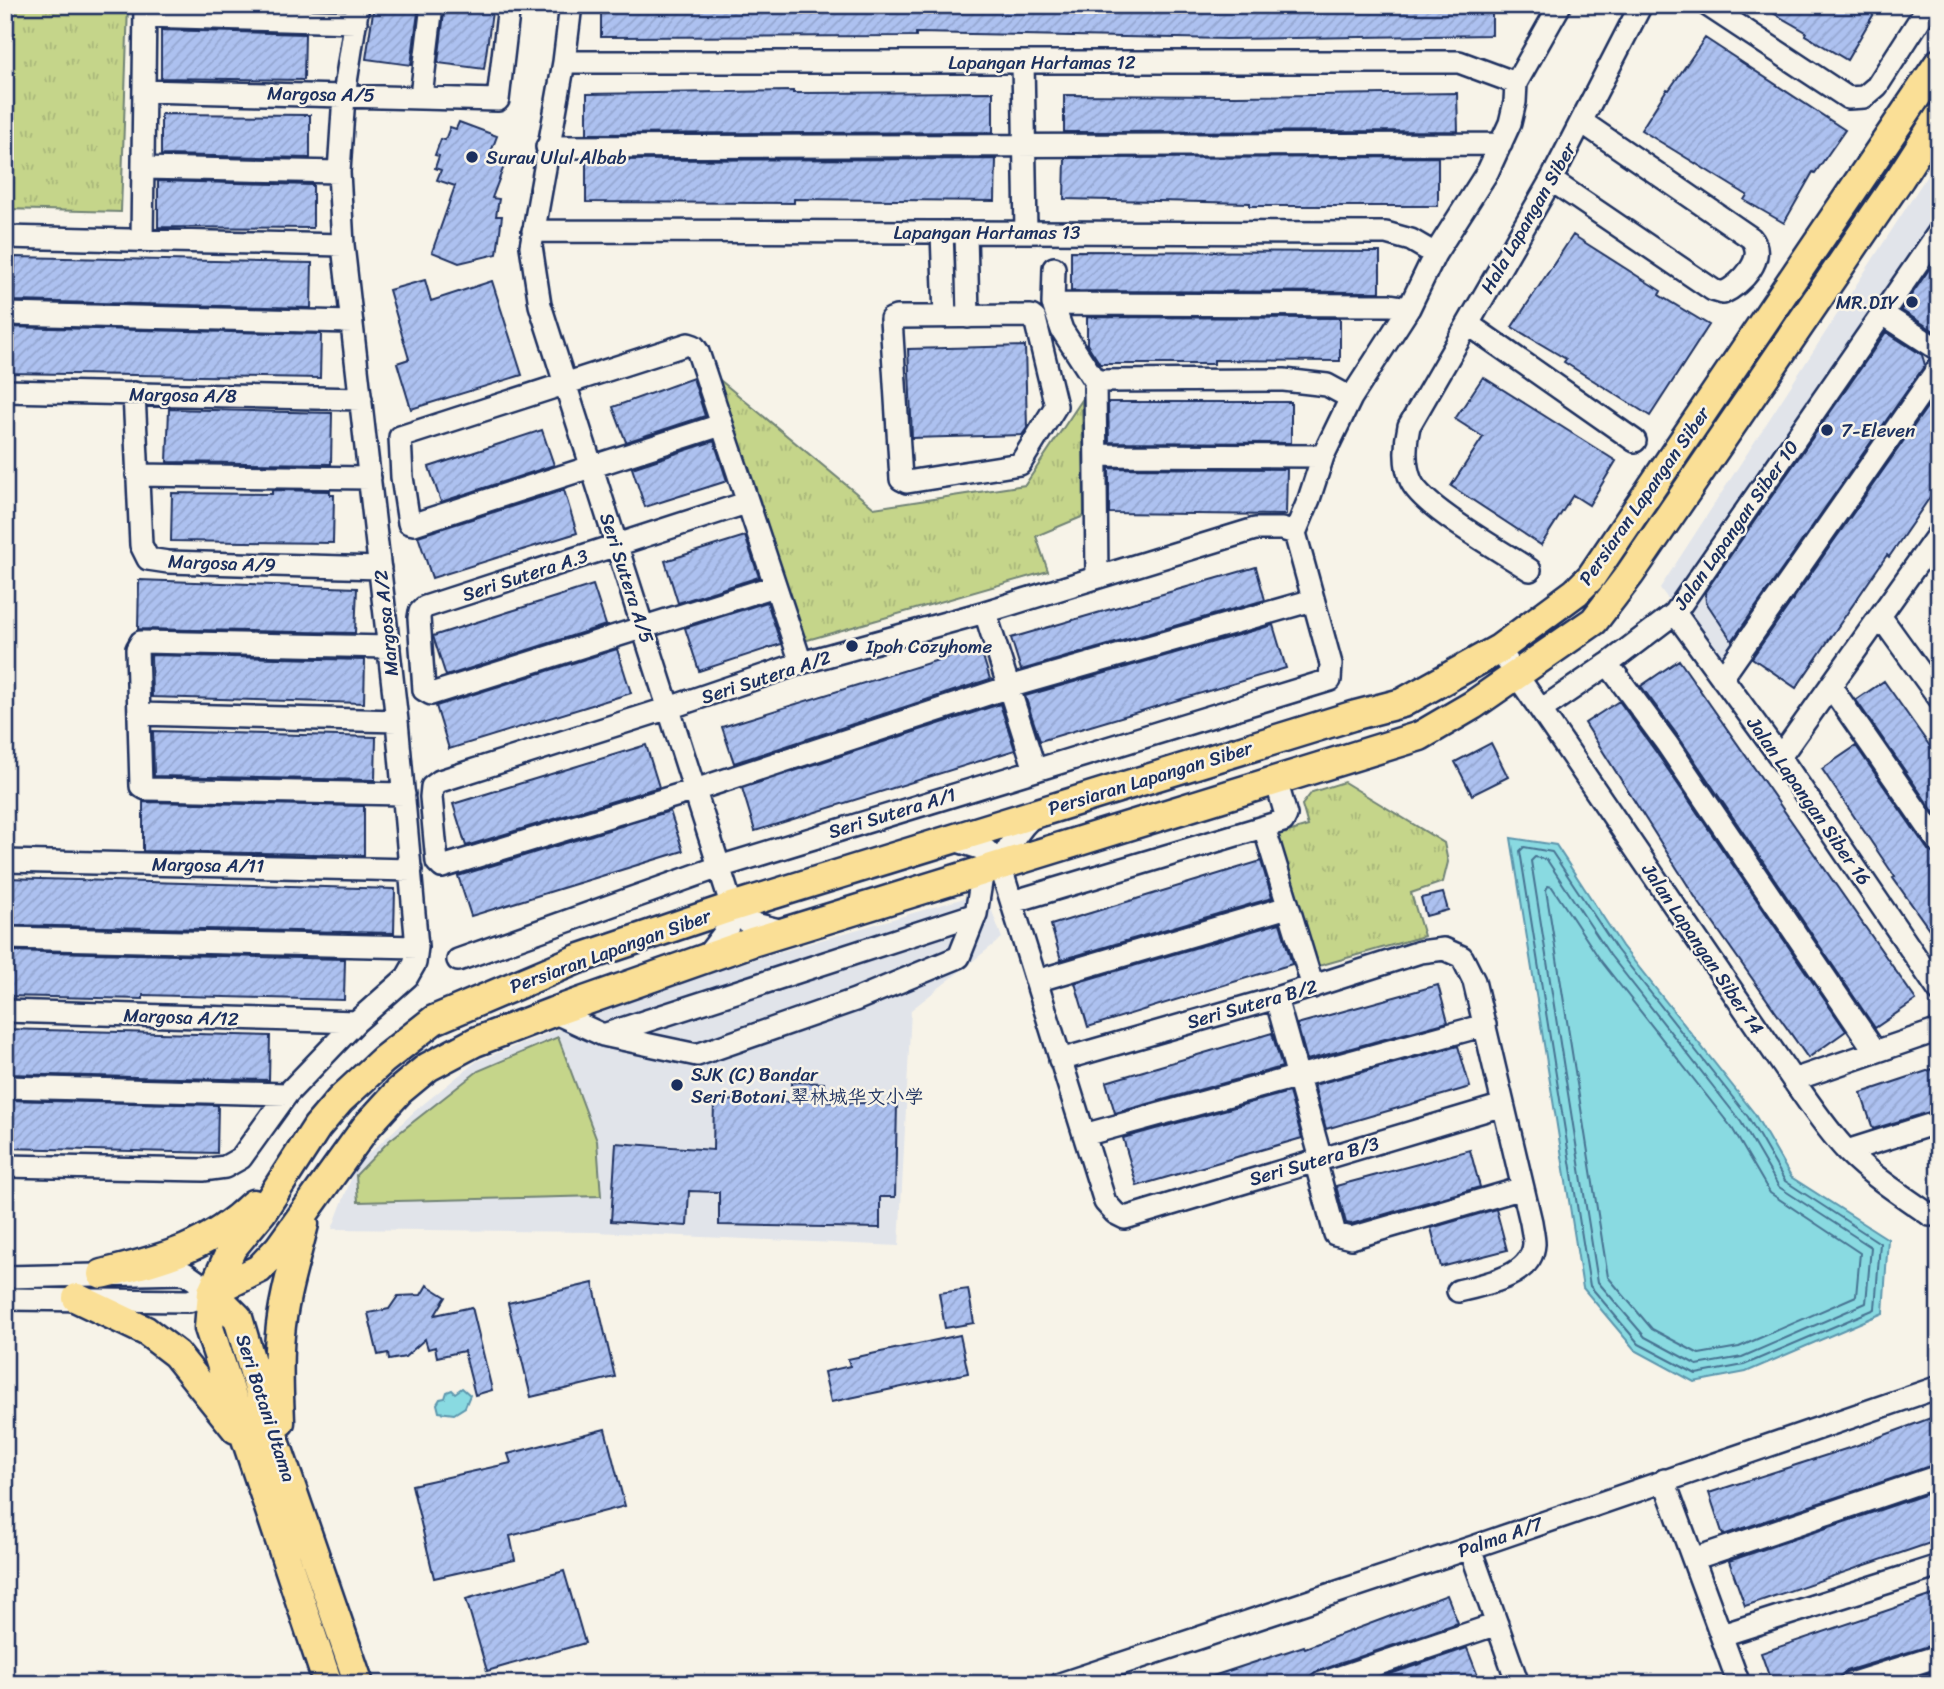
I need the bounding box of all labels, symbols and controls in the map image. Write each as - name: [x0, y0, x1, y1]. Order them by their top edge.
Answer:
- street label: Lapangan Hartamas 12: [948, 46, 1136, 79]
- street label: Margosa A/5: [267, 77, 376, 111]
- street label: Hala Lapangan Siber: [1471, 135, 1585, 300]
- place label: Surau Ulul Albab: [486, 141, 627, 174]
- marker: Surau Ulul Albab: [464, 149, 480, 165]
- street label: Lapangan Hartamas 13: [894, 216, 1081, 249]
- place label: MR.DIY: [1836, 286, 1899, 319]
- marker: MR.DIY: [1904, 294, 1920, 310]
- street label: Margosa A/8: [129, 378, 238, 412]
- street label: Persiaran Lapangan Siber: [1570, 399, 1719, 592]
- place label: 7-Eleven: [1841, 414, 1915, 447]
- marker: 7-Eleven: [1819, 422, 1835, 438]
- street label: Jalan Lapangan Siber 10: [1664, 433, 1807, 618]
- street label: Seri Sutera A/5: [590, 508, 664, 648]
- street label: Seri Sutera A.3: [458, 539, 593, 611]
- street label: Margosa A/9: [168, 545, 276, 581]
- street label: Margosa A/2: [364, 568, 408, 678]
- place label: Ipoh Cozyhome: [865, 630, 992, 663]
- marker: Ipoh Cozyhome: [844, 638, 860, 654]
- street label: Seri Sutera A/2: [697, 640, 835, 714]
- street label: Jalan Lapangan Siber 16: [1738, 709, 1880, 892]
- street label: Persiaran Lapangan Siber: [1044, 731, 1257, 825]
- street label: Seri Sutera A/1: [824, 778, 960, 848]
- street label: Margosa A/11: [151, 848, 265, 882]
- street label: Jalan Lapangan Siber 14: [1632, 856, 1773, 1042]
- street label: Persiaran Lapangan Siber: [505, 899, 716, 1003]
- street label: Seri Sutera B/2: [1183, 970, 1321, 1038]
- street label: Margosa A/12: [123, 998, 239, 1036]
- place label: SJK (C) Bandar Seri Botani 翠林城华文小学: [691, 1058, 924, 1113]
- marker: SJK (C) Bandar Seri Botani 翠林城华文小学: [669, 1077, 685, 1093]
- street label: Seri Sutera B/3: [1245, 1127, 1383, 1195]
- street label: Seri Botani Utama: [226, 1330, 306, 1487]
- street label: Palma A/7: [1453, 1507, 1548, 1567]

